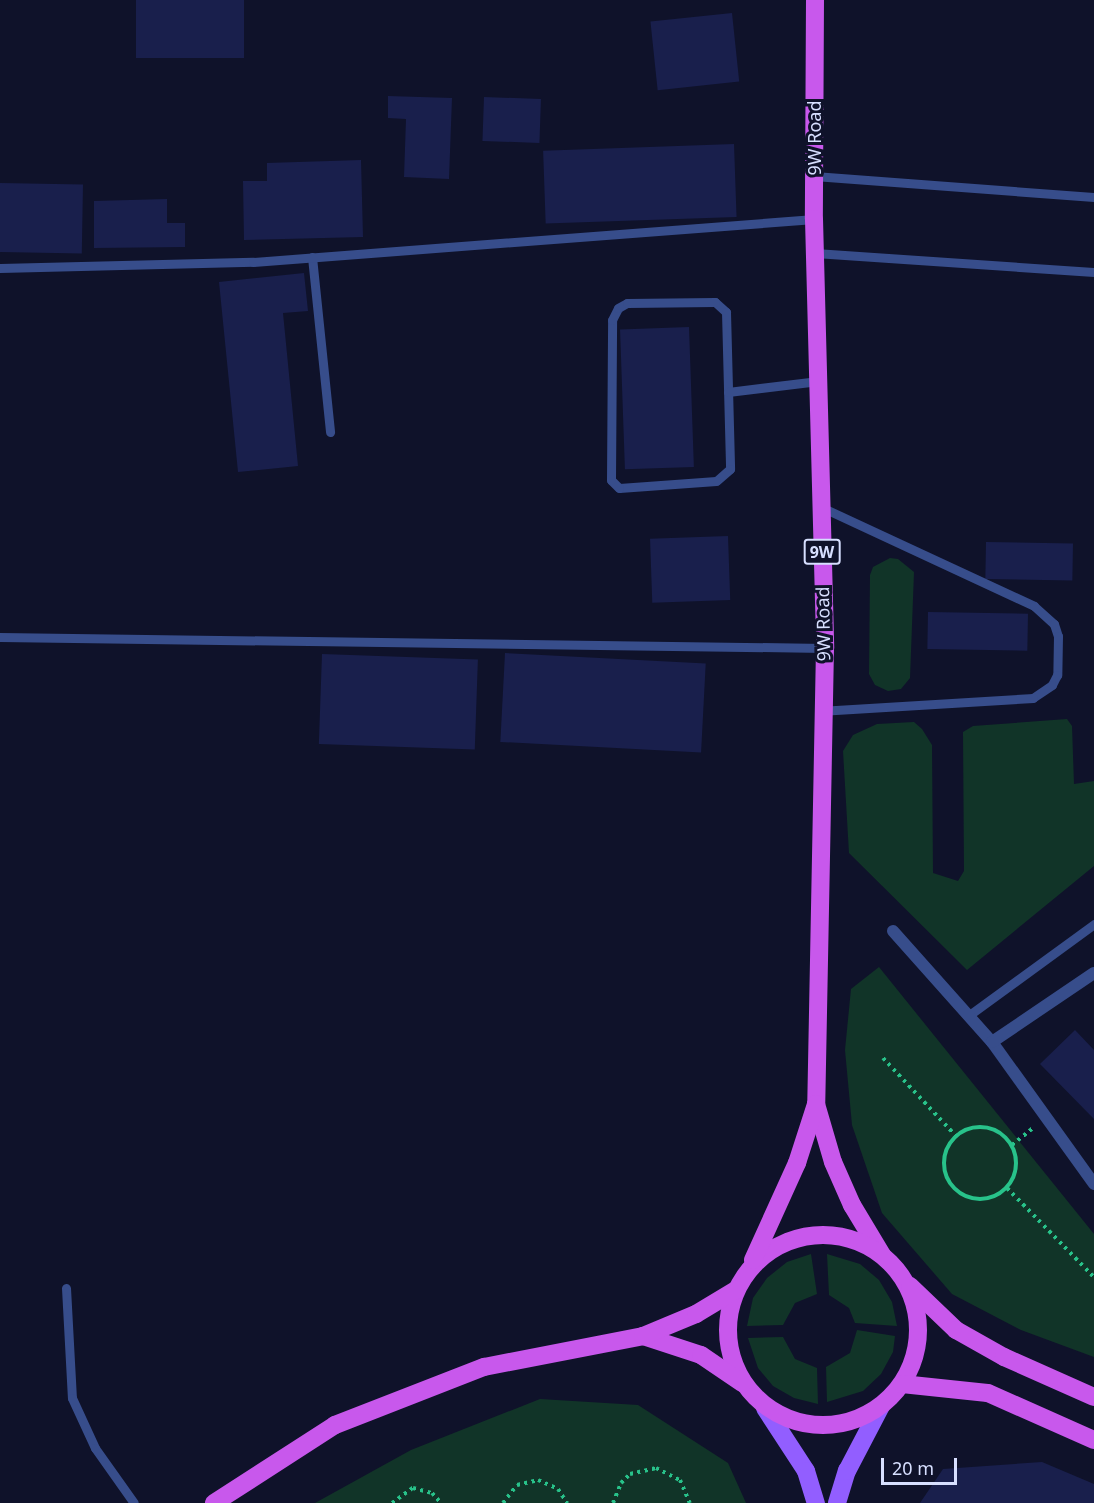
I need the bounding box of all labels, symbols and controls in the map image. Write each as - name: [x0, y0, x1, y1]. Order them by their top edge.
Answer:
- street label: 9W Road: [803, 101, 825, 175]
- road number: 9W: [802, 539, 842, 565]
- street label: 9W Road: [812, 586, 834, 662]
- scale bar: [884, 1446, 960, 1484]
- text: 20 m: [892, 1456, 934, 1480]

